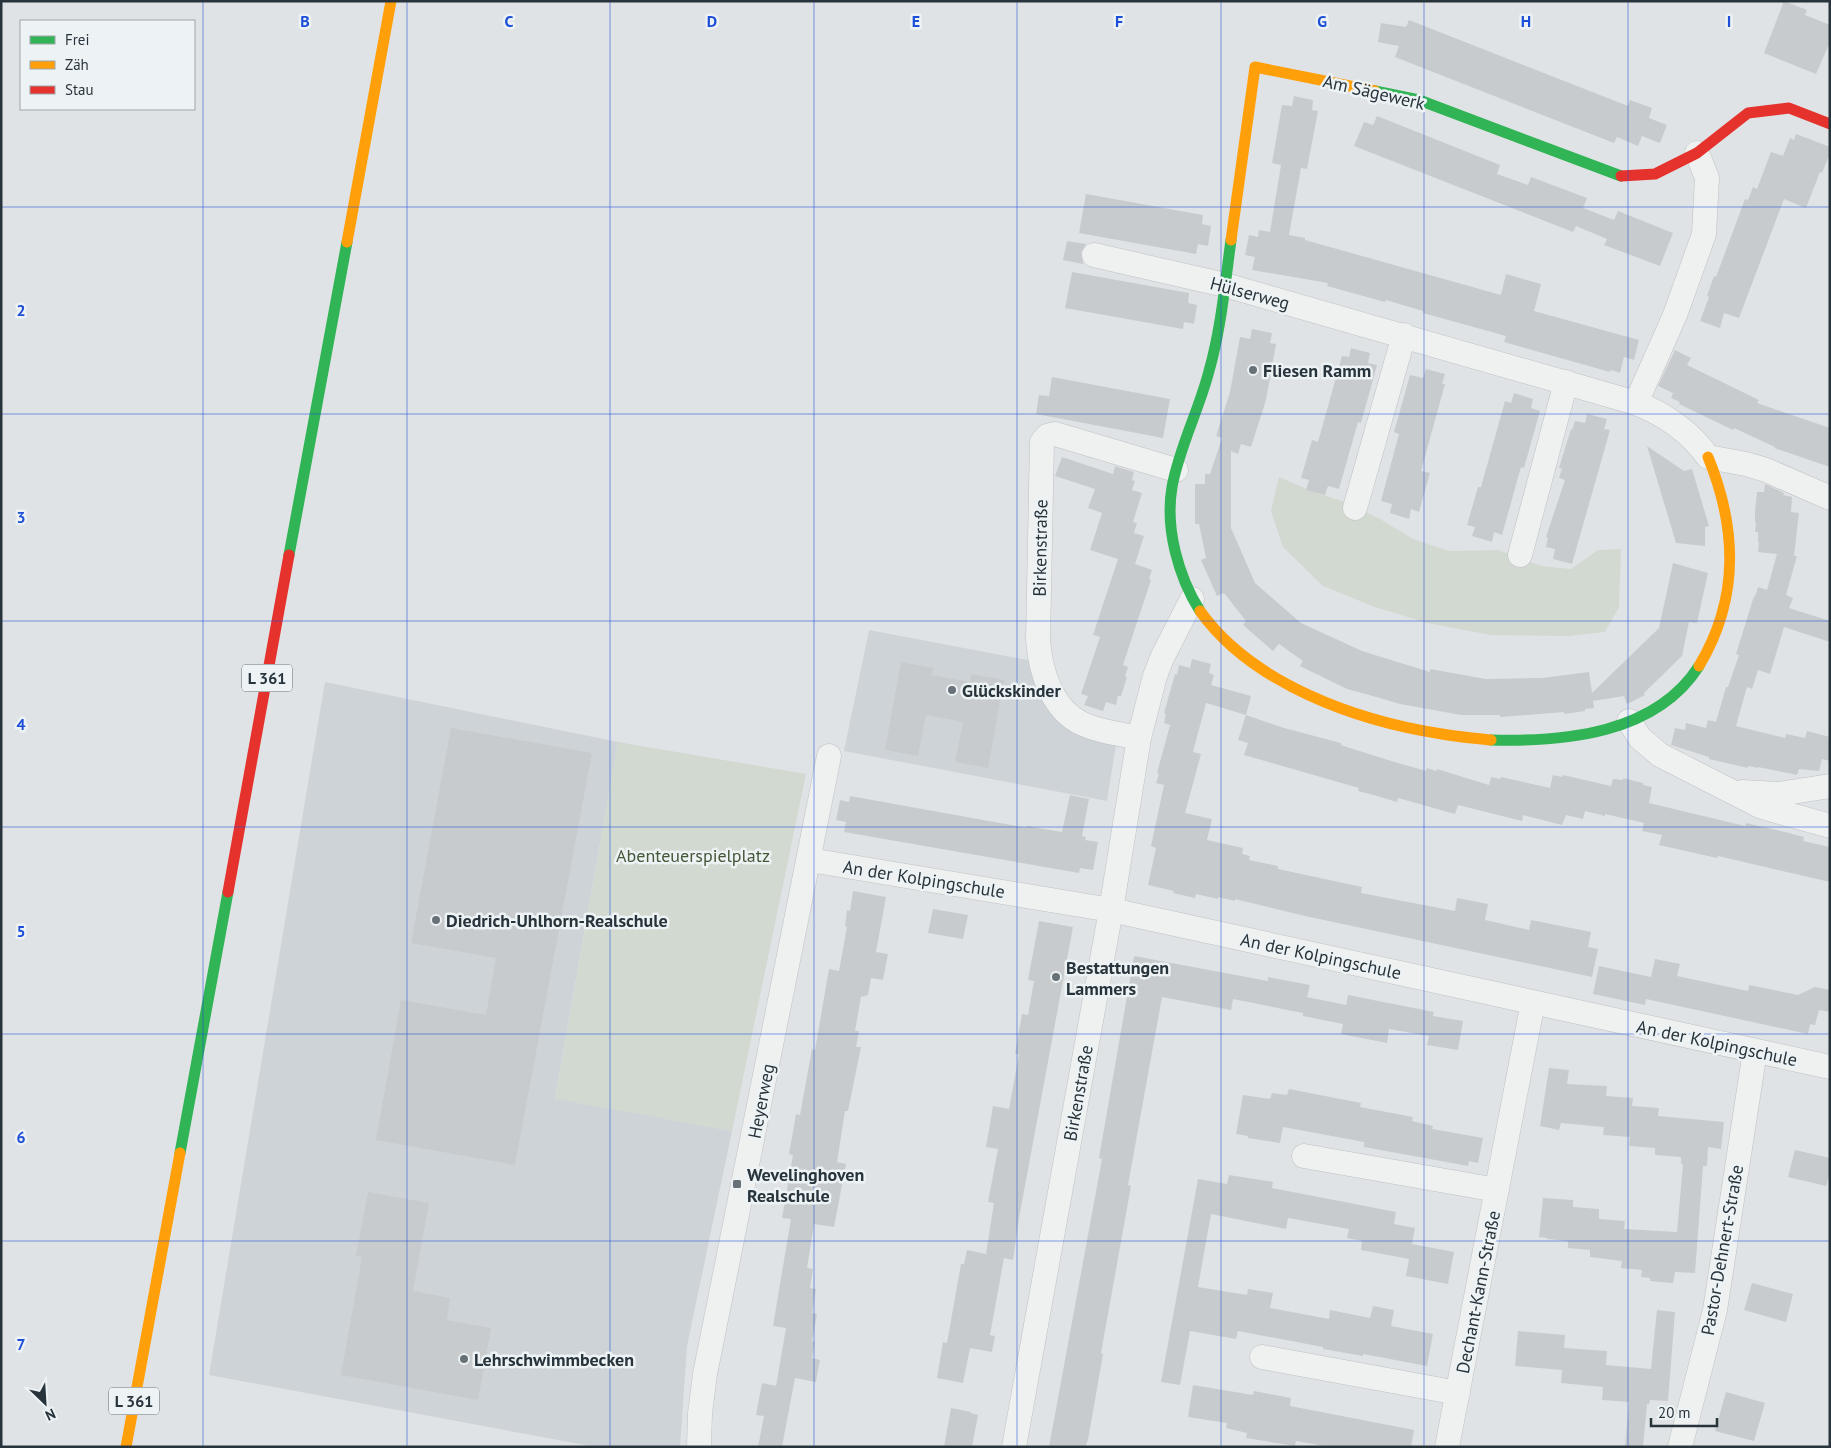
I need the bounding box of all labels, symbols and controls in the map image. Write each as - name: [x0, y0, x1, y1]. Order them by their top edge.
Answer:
- text: B: [300, 11, 310, 31]
- text: C: [505, 11, 514, 31]
- text: D: [707, 11, 717, 31]
- text: E: [912, 11, 920, 31]
- text: F: [1115, 11, 1123, 31]
- text: G: [1317, 11, 1327, 31]
- text: H: [1521, 11, 1531, 31]
- text: I: [1727, 11, 1731, 31]
- legend: [20, 20, 195, 110]
- text: Frei: [65, 30, 90, 49]
- text: Zäh: [65, 55, 89, 74]
- street label: Am Sägewerk: [1321, 69, 1428, 115]
- text: Stau: [65, 80, 94, 99]
- street label: Hülserweg: [1208, 271, 1292, 315]
- text: 2: [16, 300, 26, 320]
- place label: Fliesen Ramm: [1263, 359, 1371, 382]
- marker: Fliesen Ramm: [1247, 364, 1259, 376]
- street label: Birkenstraße: [1028, 499, 1052, 597]
- text: 3: [16, 507, 26, 527]
- road number: L 361: [242, 664, 292, 691]
- place label: Glückskinder: [962, 679, 1062, 702]
- marker: Glückskinder: [946, 684, 958, 696]
- text: 4: [16, 714, 26, 734]
- park label: Abenteuerspielplatz: [616, 844, 770, 867]
- street label: An der Kolpingschule: [841, 855, 1007, 903]
- place label: Diedrich-Uhlhorn-Realschule: [446, 909, 668, 932]
- marker: Diedrich-Uhlhorn-Realschule: [430, 914, 442, 926]
- text: 5: [16, 921, 26, 941]
- street label: An der Kolpingschule: [1239, 928, 1403, 984]
- place label: Bestattungen Lammers: [1066, 956, 1169, 1000]
- marker: Bestattungen Lammers: [1050, 971, 1062, 983]
- street label: An der Kolpingschule: [1635, 1015, 1799, 1071]
- street label: Birkenstraße: [1058, 1043, 1098, 1143]
- street label: Heyerweg: [742, 1062, 780, 1140]
- text: 6: [16, 1127, 26, 1147]
- place label: Wevelinghoven Realschule: [747, 1163, 864, 1207]
- street label: Pastor-Dehnert-Straße: [1696, 1163, 1748, 1337]
- marker: Wevelinghoven Realschule: [731, 1178, 743, 1190]
- street label: Dechant-Kann-Straße: [1451, 1209, 1505, 1375]
- text: 7: [16, 1334, 26, 1354]
- place label: Lehrschwimmbecken: [474, 1348, 634, 1371]
- marker: Lehrschwimmbecken: [458, 1353, 470, 1365]
- north arrow: [20, 1378, 70, 1428]
- road number: L 361: [109, 1388, 159, 1414]
- scale bar: [1651, 1396, 1717, 1428]
- text: 20 m: [1658, 1403, 1691, 1422]
- text: N: [43, 1405, 58, 1425]

